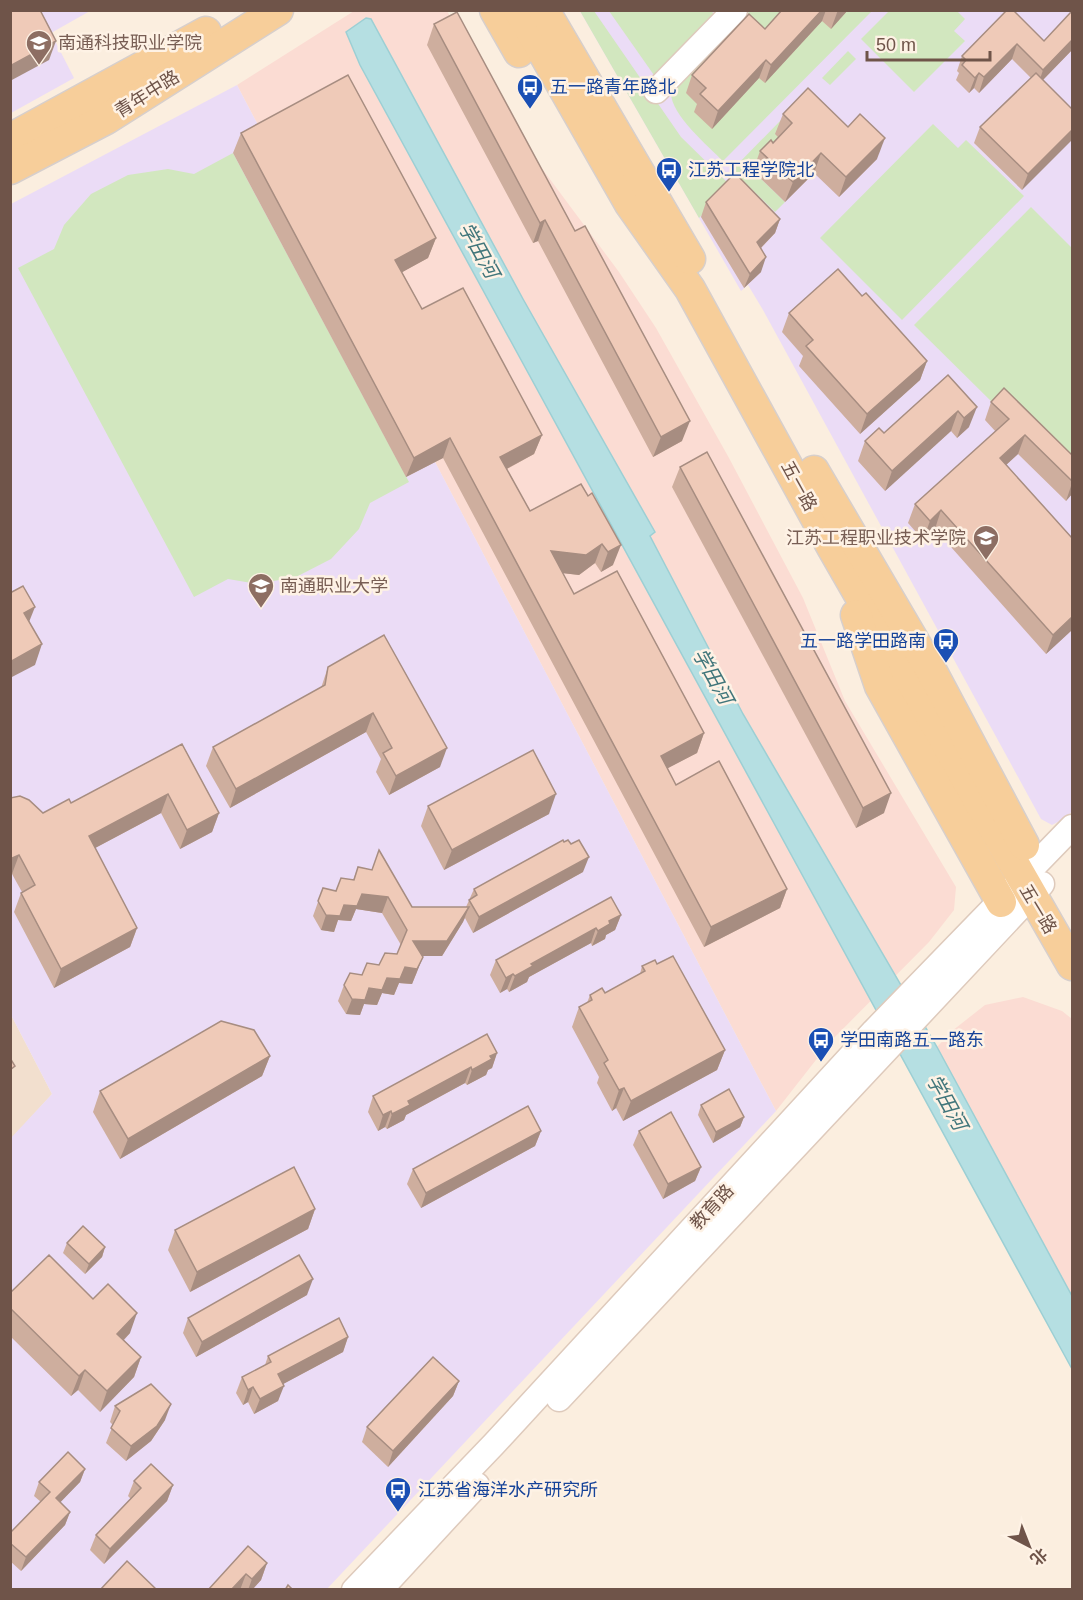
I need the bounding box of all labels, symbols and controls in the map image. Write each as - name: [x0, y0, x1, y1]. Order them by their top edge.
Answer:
- scale bar: [867, 24, 990, 62]
- school or university icon: 南通科技职业学院: [24, 28, 54, 66]
- place label: 南通科技职业学院: [58, 33, 202, 53]
- text: 50 m: [876, 35, 916, 55]
- street label: 青年中路: [111, 66, 183, 122]
- bus stop icon: 五一路青年路北: [515, 72, 545, 110]
- place label: 五一路青年路北: [550, 77, 676, 97]
- bus stop icon: 江苏工程学院北: [654, 155, 684, 193]
- place label: 江苏工程学院北: [688, 160, 814, 180]
- water label: 学田河: [455, 218, 505, 285]
- street label: 五一路: [777, 458, 821, 514]
- school or university icon: 江苏工程职业技术学院: [971, 523, 1001, 561]
- place label: 江苏工程职业技术学院: [786, 528, 966, 548]
- school or university icon: 南通职业大学: [246, 571, 276, 609]
- place label: 南通职业大学: [280, 576, 388, 596]
- bus stop icon: 五一路学田路南: [931, 626, 961, 664]
- place label: 五一路学田路南: [800, 631, 926, 651]
- water label: 学田河: [689, 644, 739, 711]
- street label: 五一路: [1016, 881, 1060, 937]
- bus stop icon: 学田南路五一路东: [806, 1025, 836, 1063]
- place label: 学田南路五一路东: [840, 1030, 984, 1050]
- water label: 学田河: [923, 1070, 973, 1137]
- street label: 教育路: [686, 1180, 738, 1234]
- bus stop icon: 江苏省海洋水产研究所: [383, 1475, 413, 1513]
- place label: 江苏省海洋水产研究所: [418, 1480, 598, 1500]
- north arrow: [999, 1516, 1059, 1576]
- text: 北: [1027, 1545, 1050, 1568]

